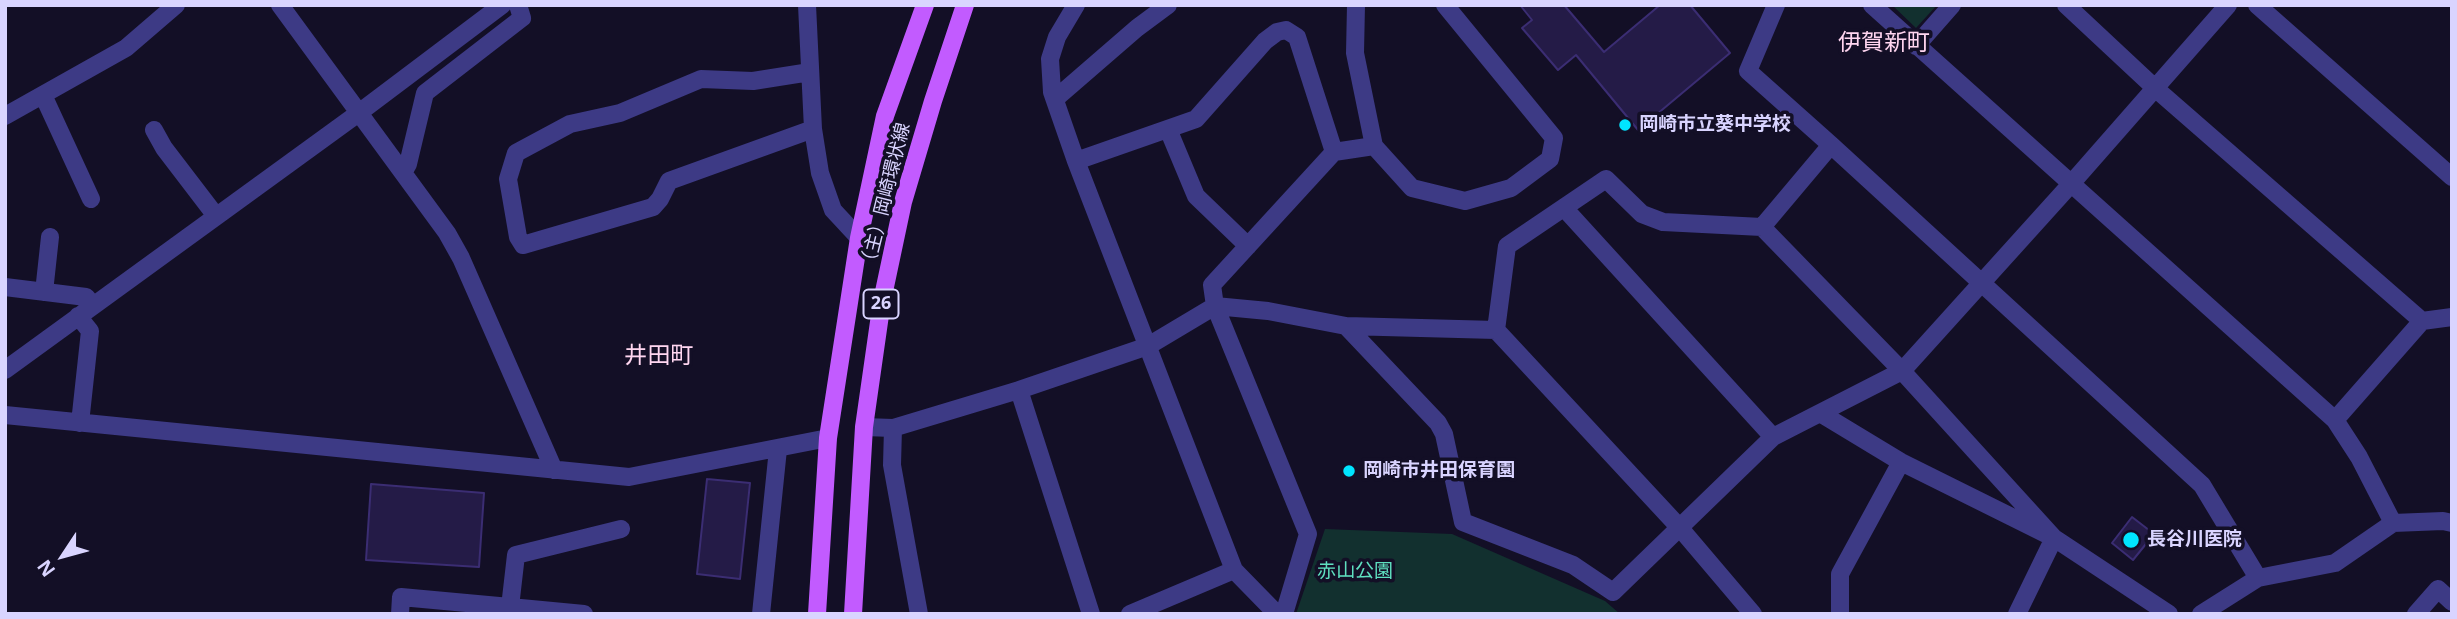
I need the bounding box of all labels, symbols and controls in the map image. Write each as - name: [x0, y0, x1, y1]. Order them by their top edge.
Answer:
- district label: 伊賀新町: [1838, 29, 1930, 57]
- place label: 岡崎市立葵中学校: [1639, 114, 1791, 136]
- marker: 岡崎市立葵中学校: [1617, 117, 1633, 133]
- street label: （主）岡崎環状線: [857, 120, 915, 274]
- road number: 26: [864, 290, 898, 318]
- district label: 井田町: [625, 342, 693, 370]
- place label: 岡崎市井田保育園: [1363, 460, 1515, 482]
- marker: 岡崎市井田保育園: [1341, 463, 1357, 479]
- north arrow: [28, 521, 98, 591]
- place label: 長谷川医院: [2147, 529, 2242, 551]
- marker: 長谷川医院: [2121, 530, 2141, 550]
- text: N: [31, 554, 61, 582]
- park label: 赤山公園: [1317, 561, 1393, 583]

